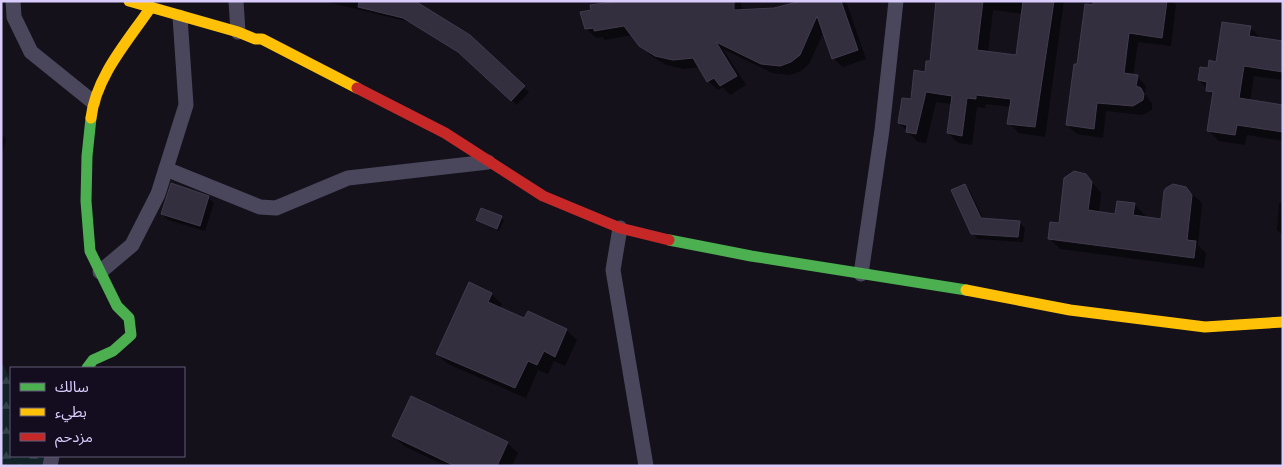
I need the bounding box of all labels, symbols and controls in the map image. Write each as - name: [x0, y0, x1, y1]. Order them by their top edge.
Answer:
- legend: [10, 367, 185, 457]
- text: سالك: [55, 377, 89, 398]
- text: بطيء: [55, 402, 87, 423]
- text: مزدحم: [55, 427, 93, 448]

